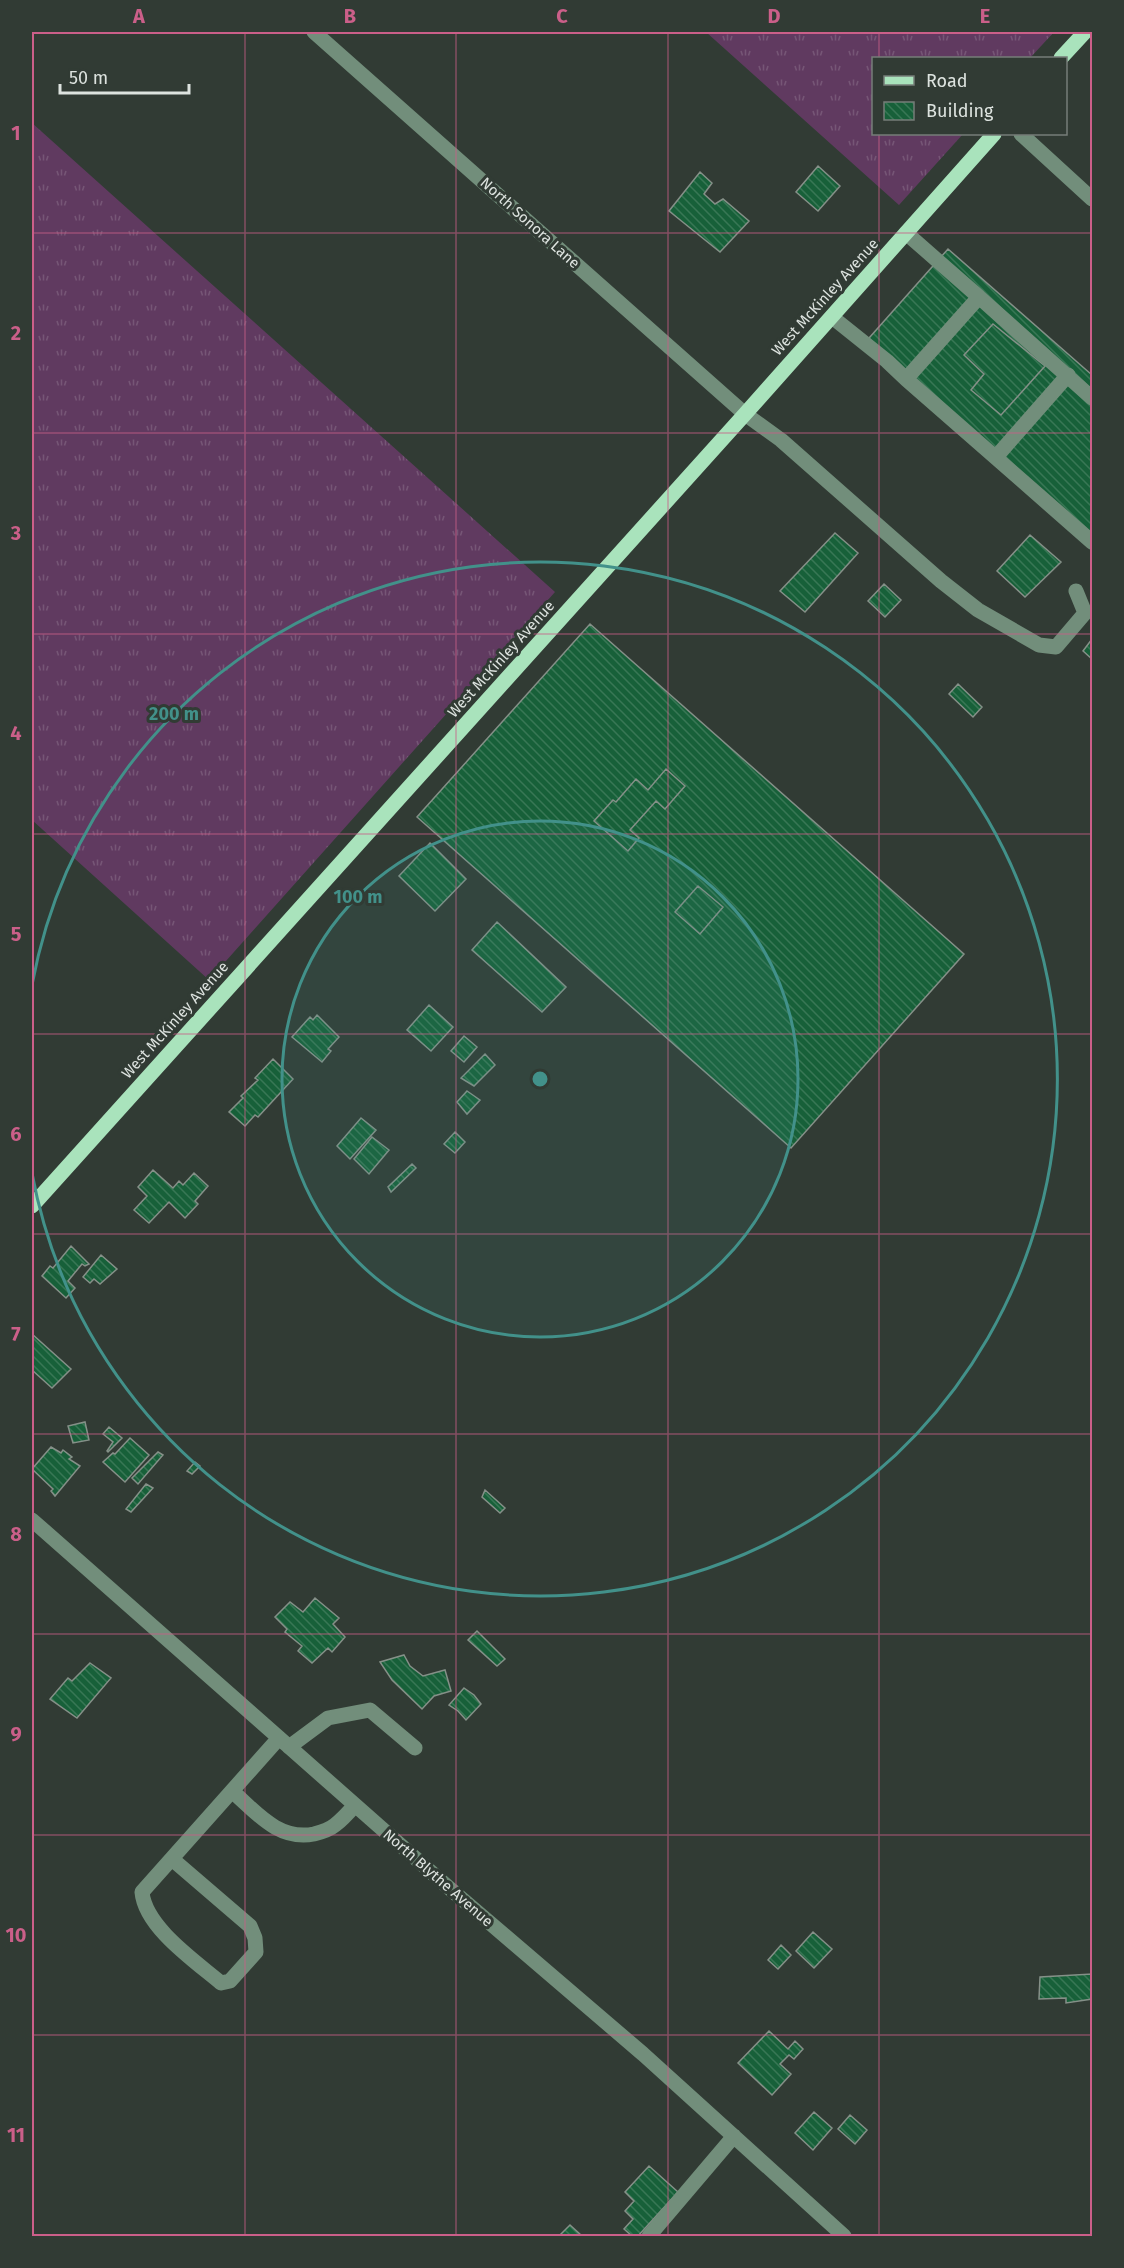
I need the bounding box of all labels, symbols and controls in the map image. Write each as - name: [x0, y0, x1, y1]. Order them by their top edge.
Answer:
- text: A: [132, 4, 146, 28]
- text: B: [344, 4, 356, 28]
- text: C: [556, 4, 568, 28]
- text: D: [767, 4, 781, 28]
- text: E: [980, 4, 990, 28]
- scale bar: [60, 57, 189, 95]
- legend: [872, 57, 1067, 135]
- text: 50 m: [69, 67, 108, 89]
- text: Road: [926, 70, 968, 92]
- text: Building: [926, 100, 994, 122]
- text: 1: [11, 121, 21, 145]
- street label: North Sonora Lane: [477, 174, 583, 272]
- street label: West McKinley Avenue: [768, 235, 882, 359]
- text: 2: [11, 321, 21, 345]
- text: 3: [10, 521, 21, 545]
- street label: West McKinley Avenue: [444, 597, 558, 721]
- text: 200 m: [149, 703, 199, 725]
- text: 4: [10, 721, 22, 745]
- text: 100 m: [334, 886, 382, 908]
- text: 5: [11, 922, 22, 946]
- street label: West McKinley Avenue: [118, 958, 232, 1082]
- centre of rings: [530, 1069, 550, 1089]
- text: 6: [10, 1122, 22, 1146]
- text: 7: [11, 1322, 21, 1346]
- text: 8: [10, 1522, 22, 1546]
- text: 9: [10, 1722, 22, 1746]
- street label: North Blythe Avenue: [379, 1825, 497, 1931]
- text: 10: [6, 1923, 26, 1947]
- text: 11: [7, 2123, 25, 2147]

